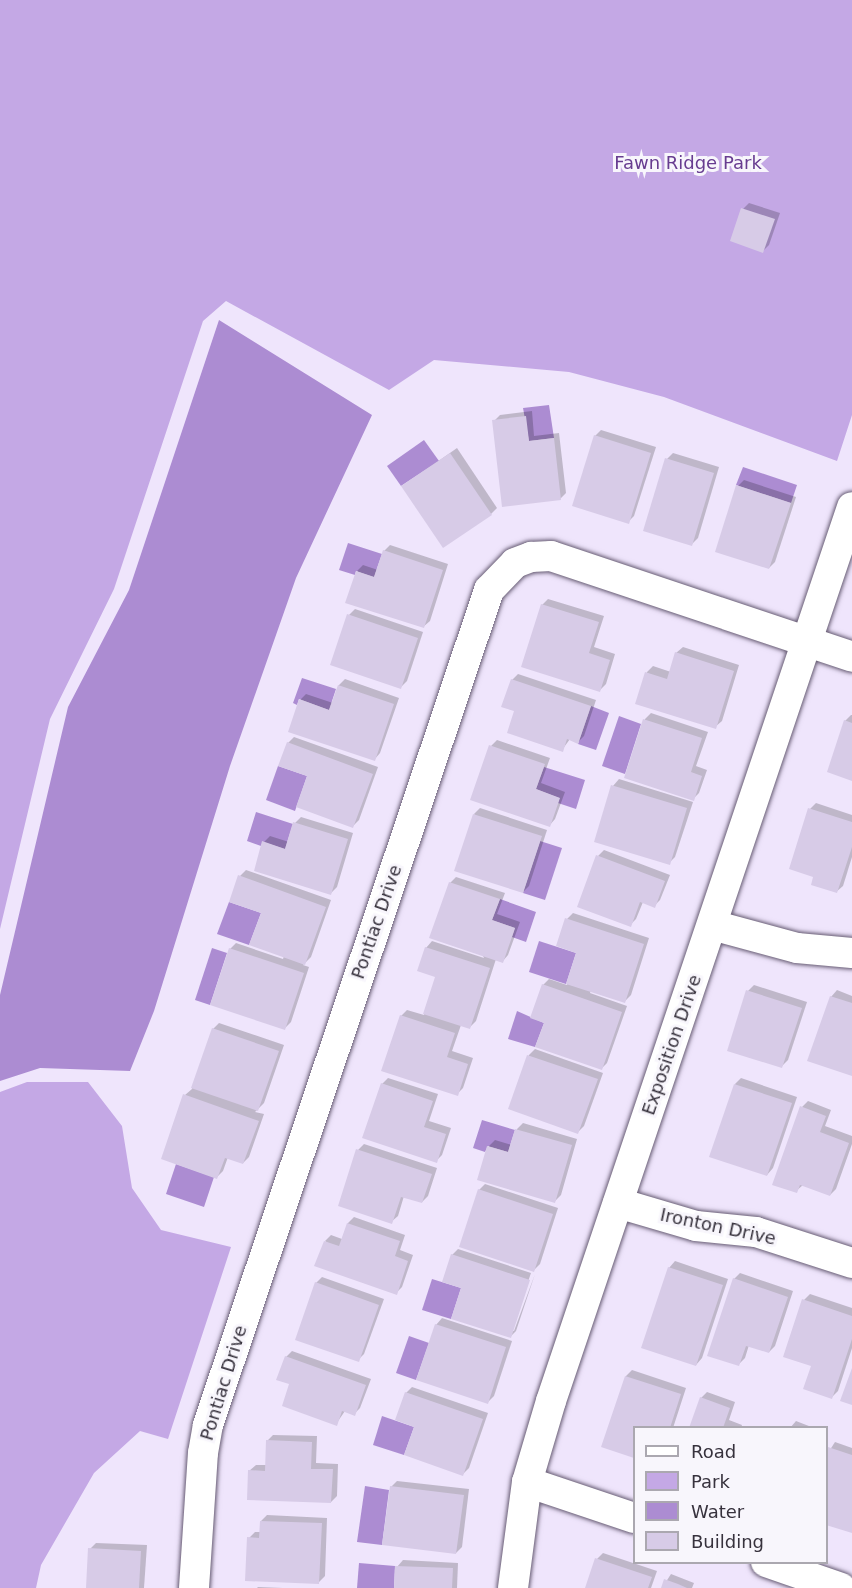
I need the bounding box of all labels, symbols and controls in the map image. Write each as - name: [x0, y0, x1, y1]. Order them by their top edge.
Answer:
- park label: Fawn Ridge Park: [614, 152, 762, 174]
- street label: Pontiac Drive: [347, 862, 407, 982]
- street label: Exposition Drive: [638, 972, 706, 1118]
- street label: Ironton Drive: [658, 1204, 778, 1250]
- street label: Pontiac Drive: [196, 1323, 252, 1443]
- legend: [633, 1426, 828, 1564]
- text: Road: [691, 1441, 736, 1462]
- text: Park: [691, 1471, 730, 1492]
- text: Water: [691, 1501, 744, 1522]
- text: Building: [691, 1531, 764, 1552]

